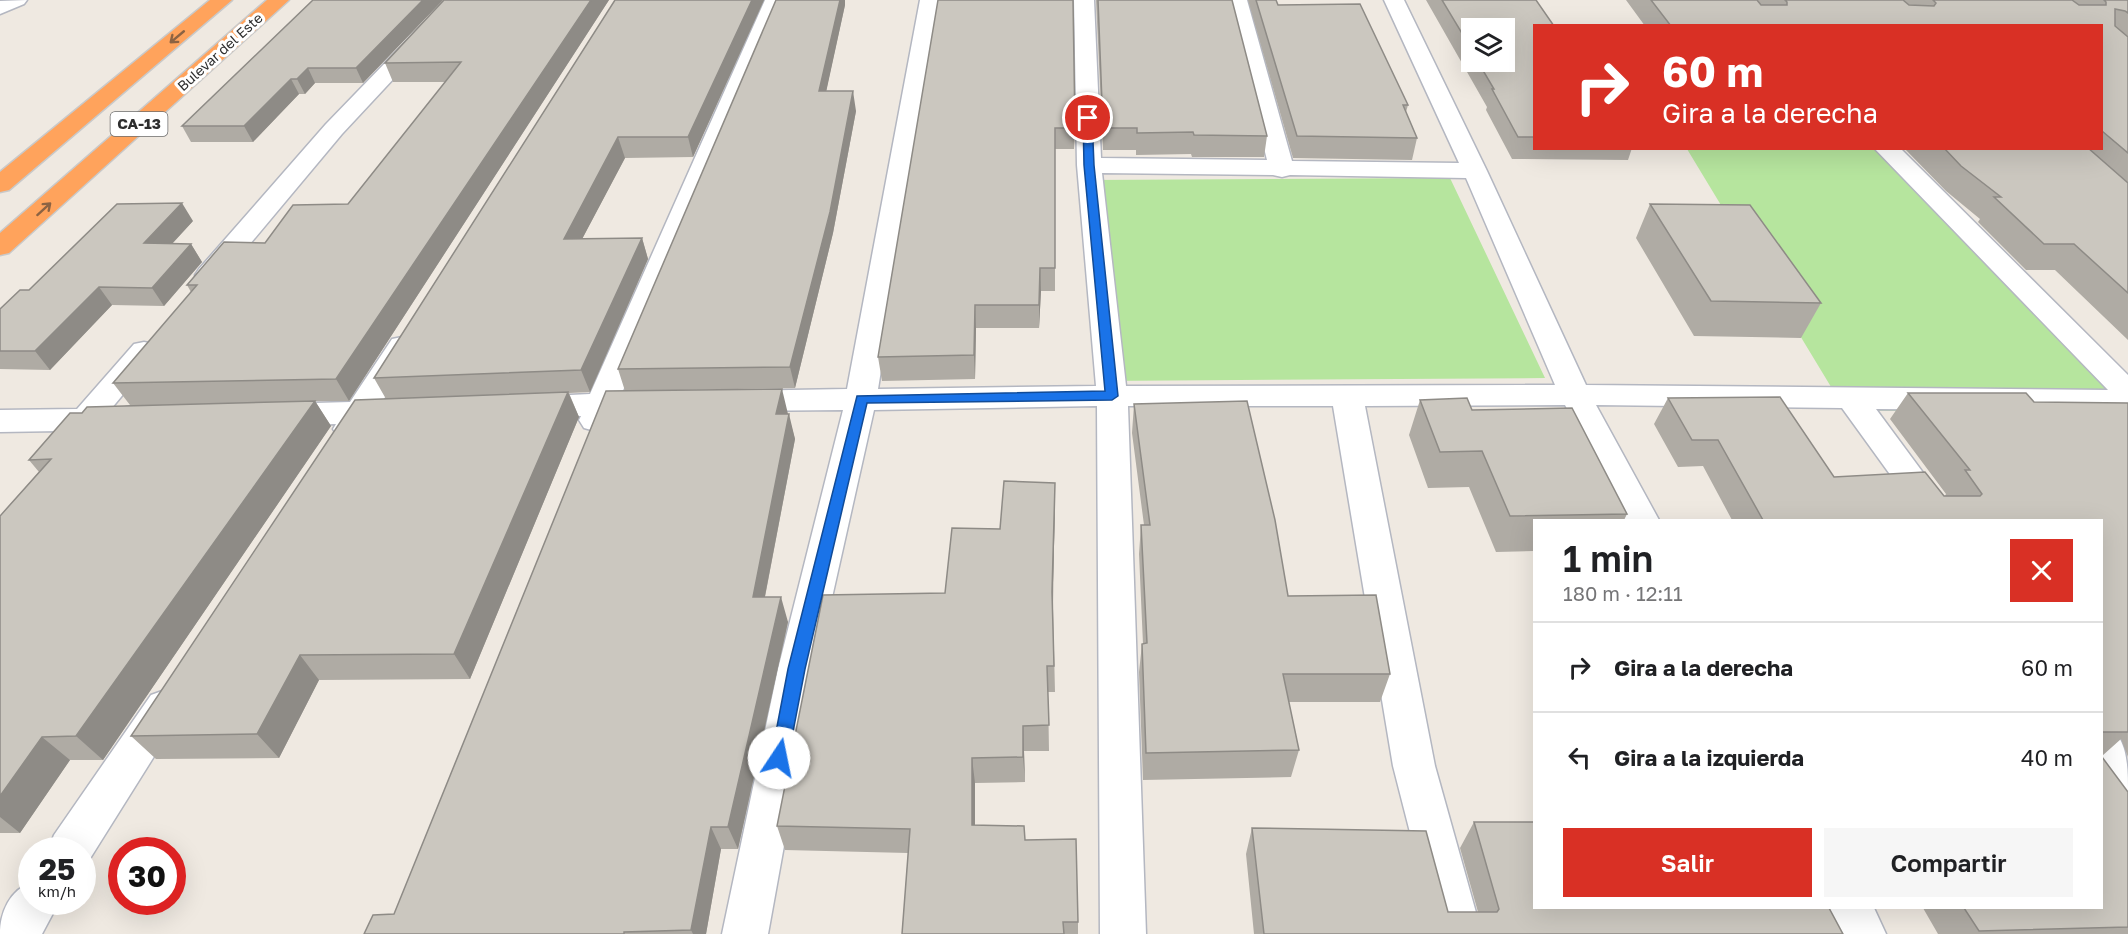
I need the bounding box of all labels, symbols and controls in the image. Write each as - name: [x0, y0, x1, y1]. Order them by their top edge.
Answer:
- street label: Bulevar del Este: [174, 9, 266, 94]
- map controls: [1461, 18, 1515, 72]
- button: layers: [1461, 18, 1515, 72]
- one-way arrow: [169, 31, 185, 44]
- text: 60 m: [1662, 46, 1763, 96]
- icon: right: [1563, 48, 1641, 126]
- pin: [1062, 92, 1113, 143]
- text: Gira a la derecha: [1662, 97, 1878, 129]
- icon: arrive: [1071, 101, 1104, 134]
- road number: CA-13: [110, 112, 168, 136]
- one-way arrow: [36, 202, 51, 216]
- text: 1 min: [1563, 537, 1653, 580]
- button: close: [2010, 539, 2073, 602]
- text: 180 m · 12:11: [1563, 581, 1683, 605]
- icon: right: [1563, 651, 1596, 684]
- text: Gira a la derecha: [1614, 654, 1793, 681]
- text: 60 m: [2021, 654, 2073, 681]
- position arrow: [747, 726, 811, 790]
- icon: left: [1563, 741, 1596, 774]
- text: Gira a la izquierda: [1614, 744, 1804, 771]
- text: 40 m: [2021, 744, 2073, 771]
- button: Salir: [1563, 828, 1812, 897]
- button: Compartir: [1824, 828, 2073, 897]
- speed limit sign: 30: [108, 837, 186, 915]
- text: 25: [39, 851, 75, 887]
- text: km/h: [38, 882, 76, 900]

